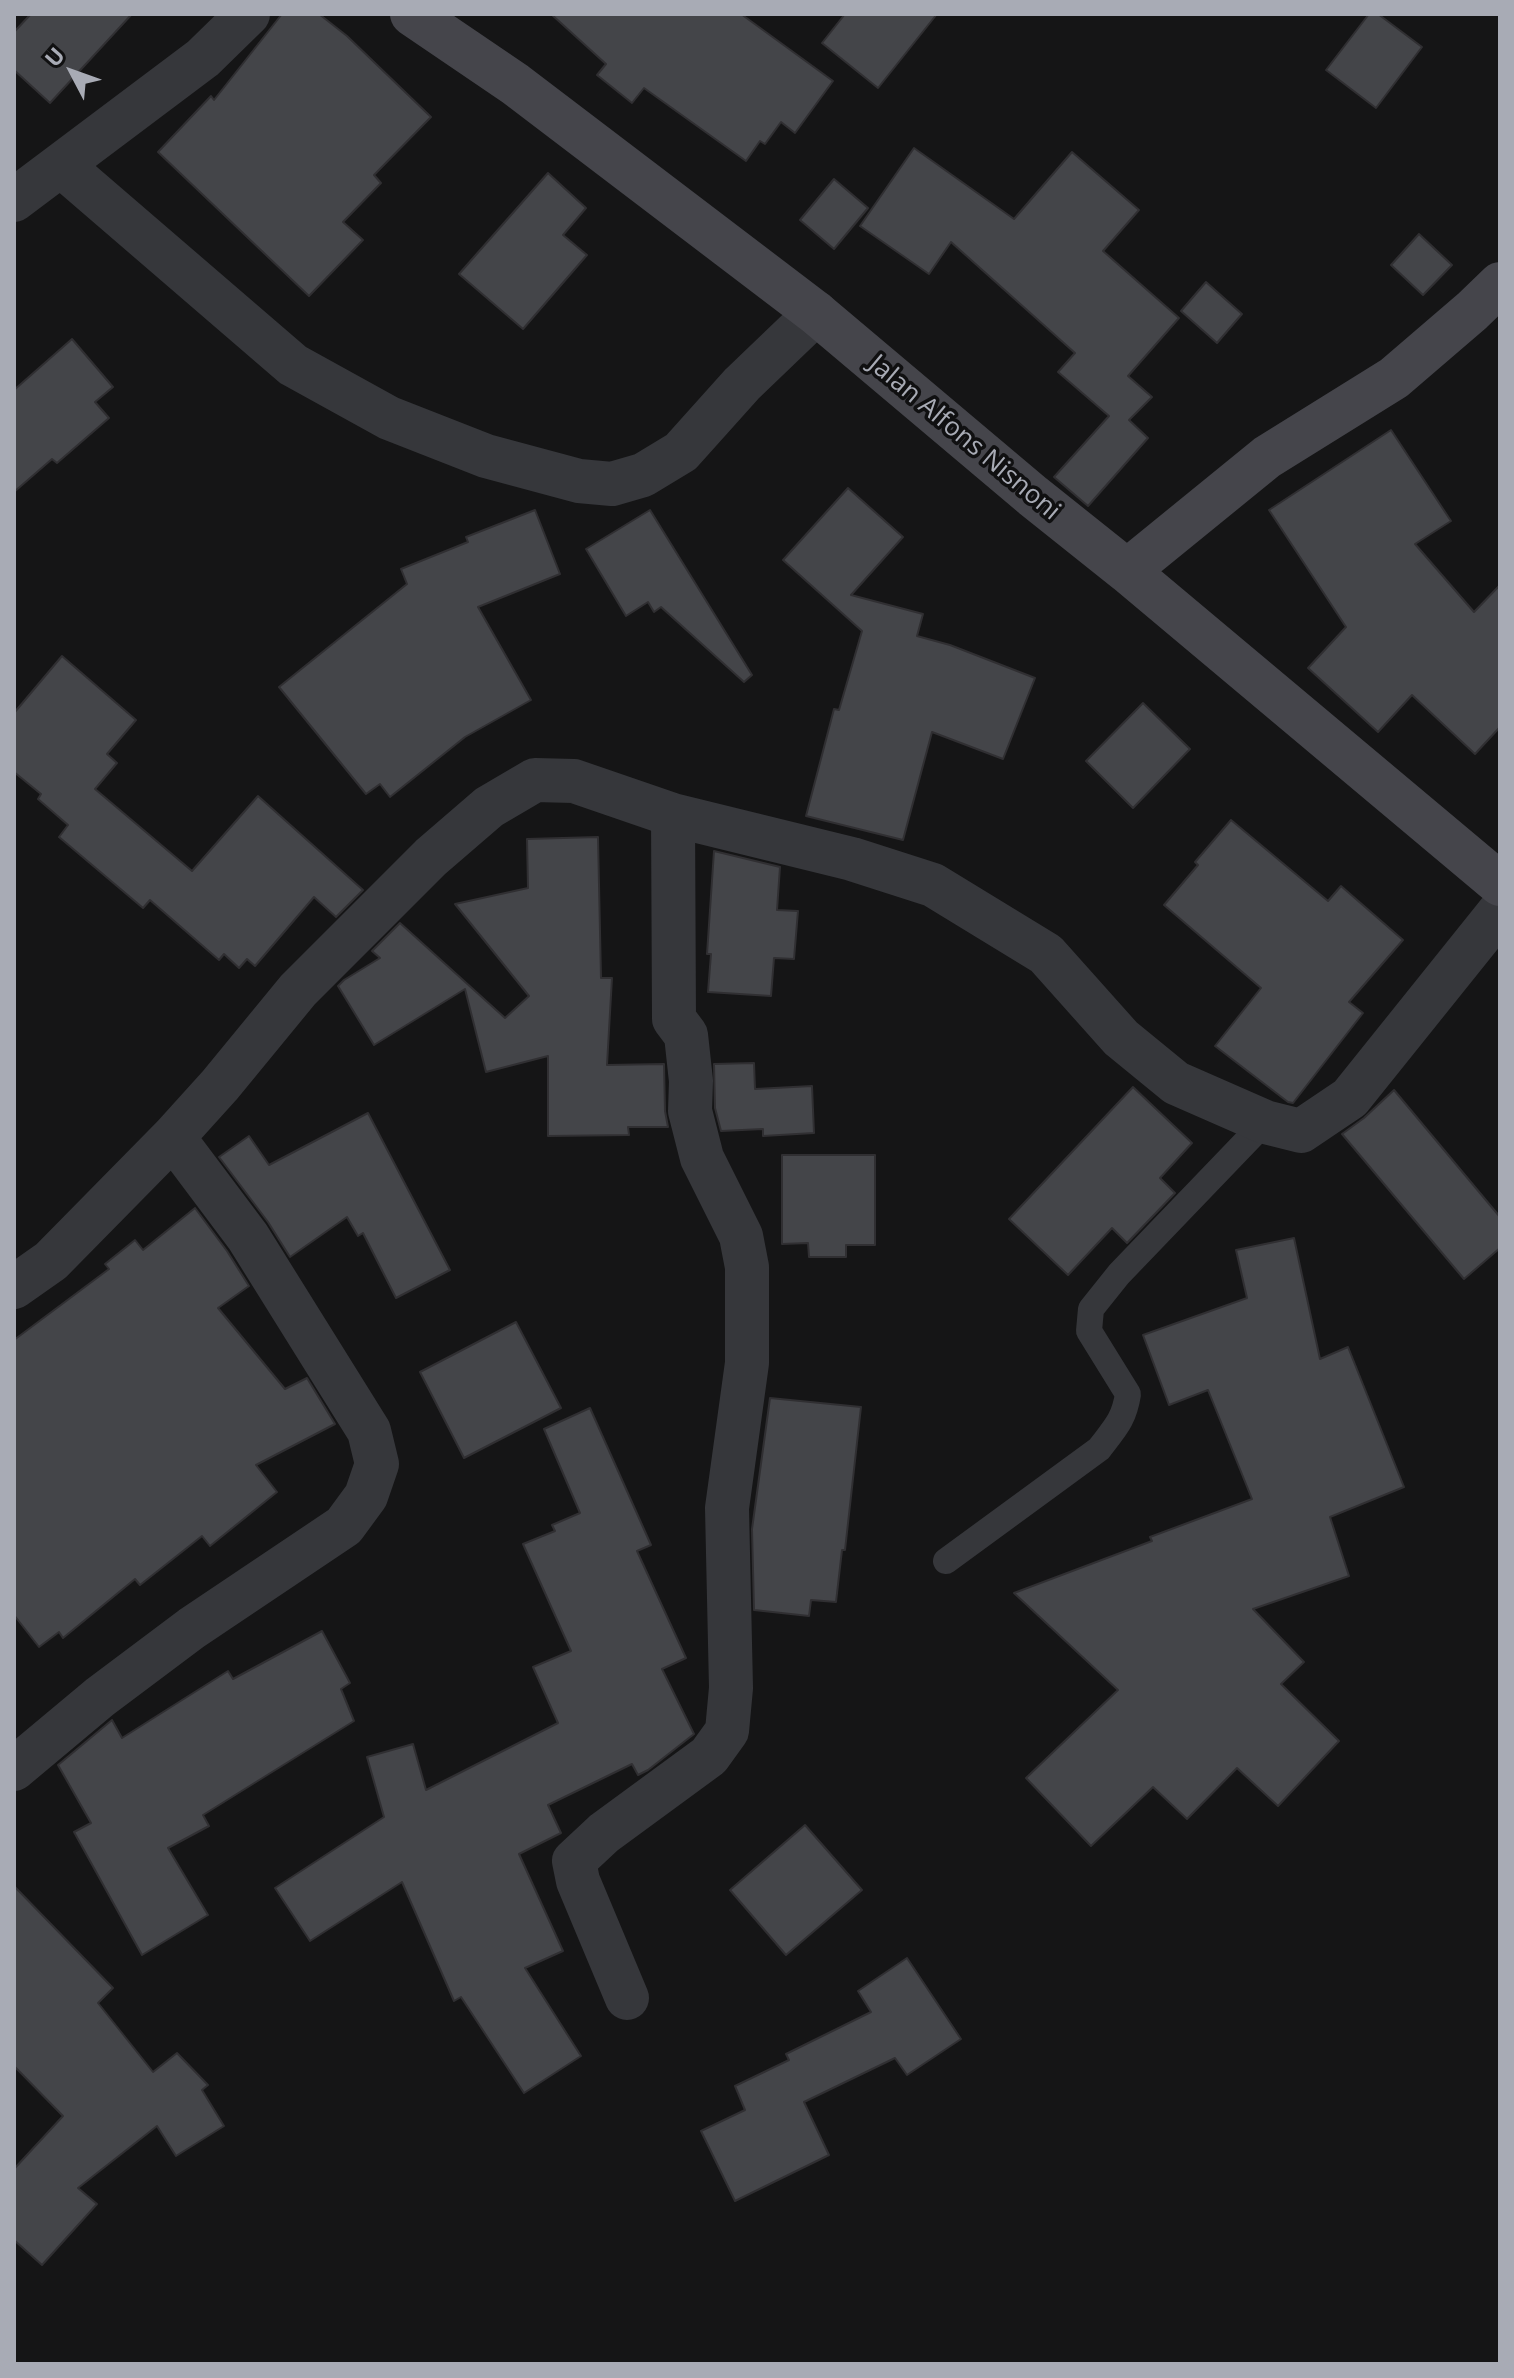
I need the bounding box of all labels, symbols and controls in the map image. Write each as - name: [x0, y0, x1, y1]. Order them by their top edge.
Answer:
- north arrow: [32, 32, 112, 112]
- text: U: [37, 40, 71, 72]
- street label: Jalan Alfons Nisnoni: [862, 349, 1066, 527]

